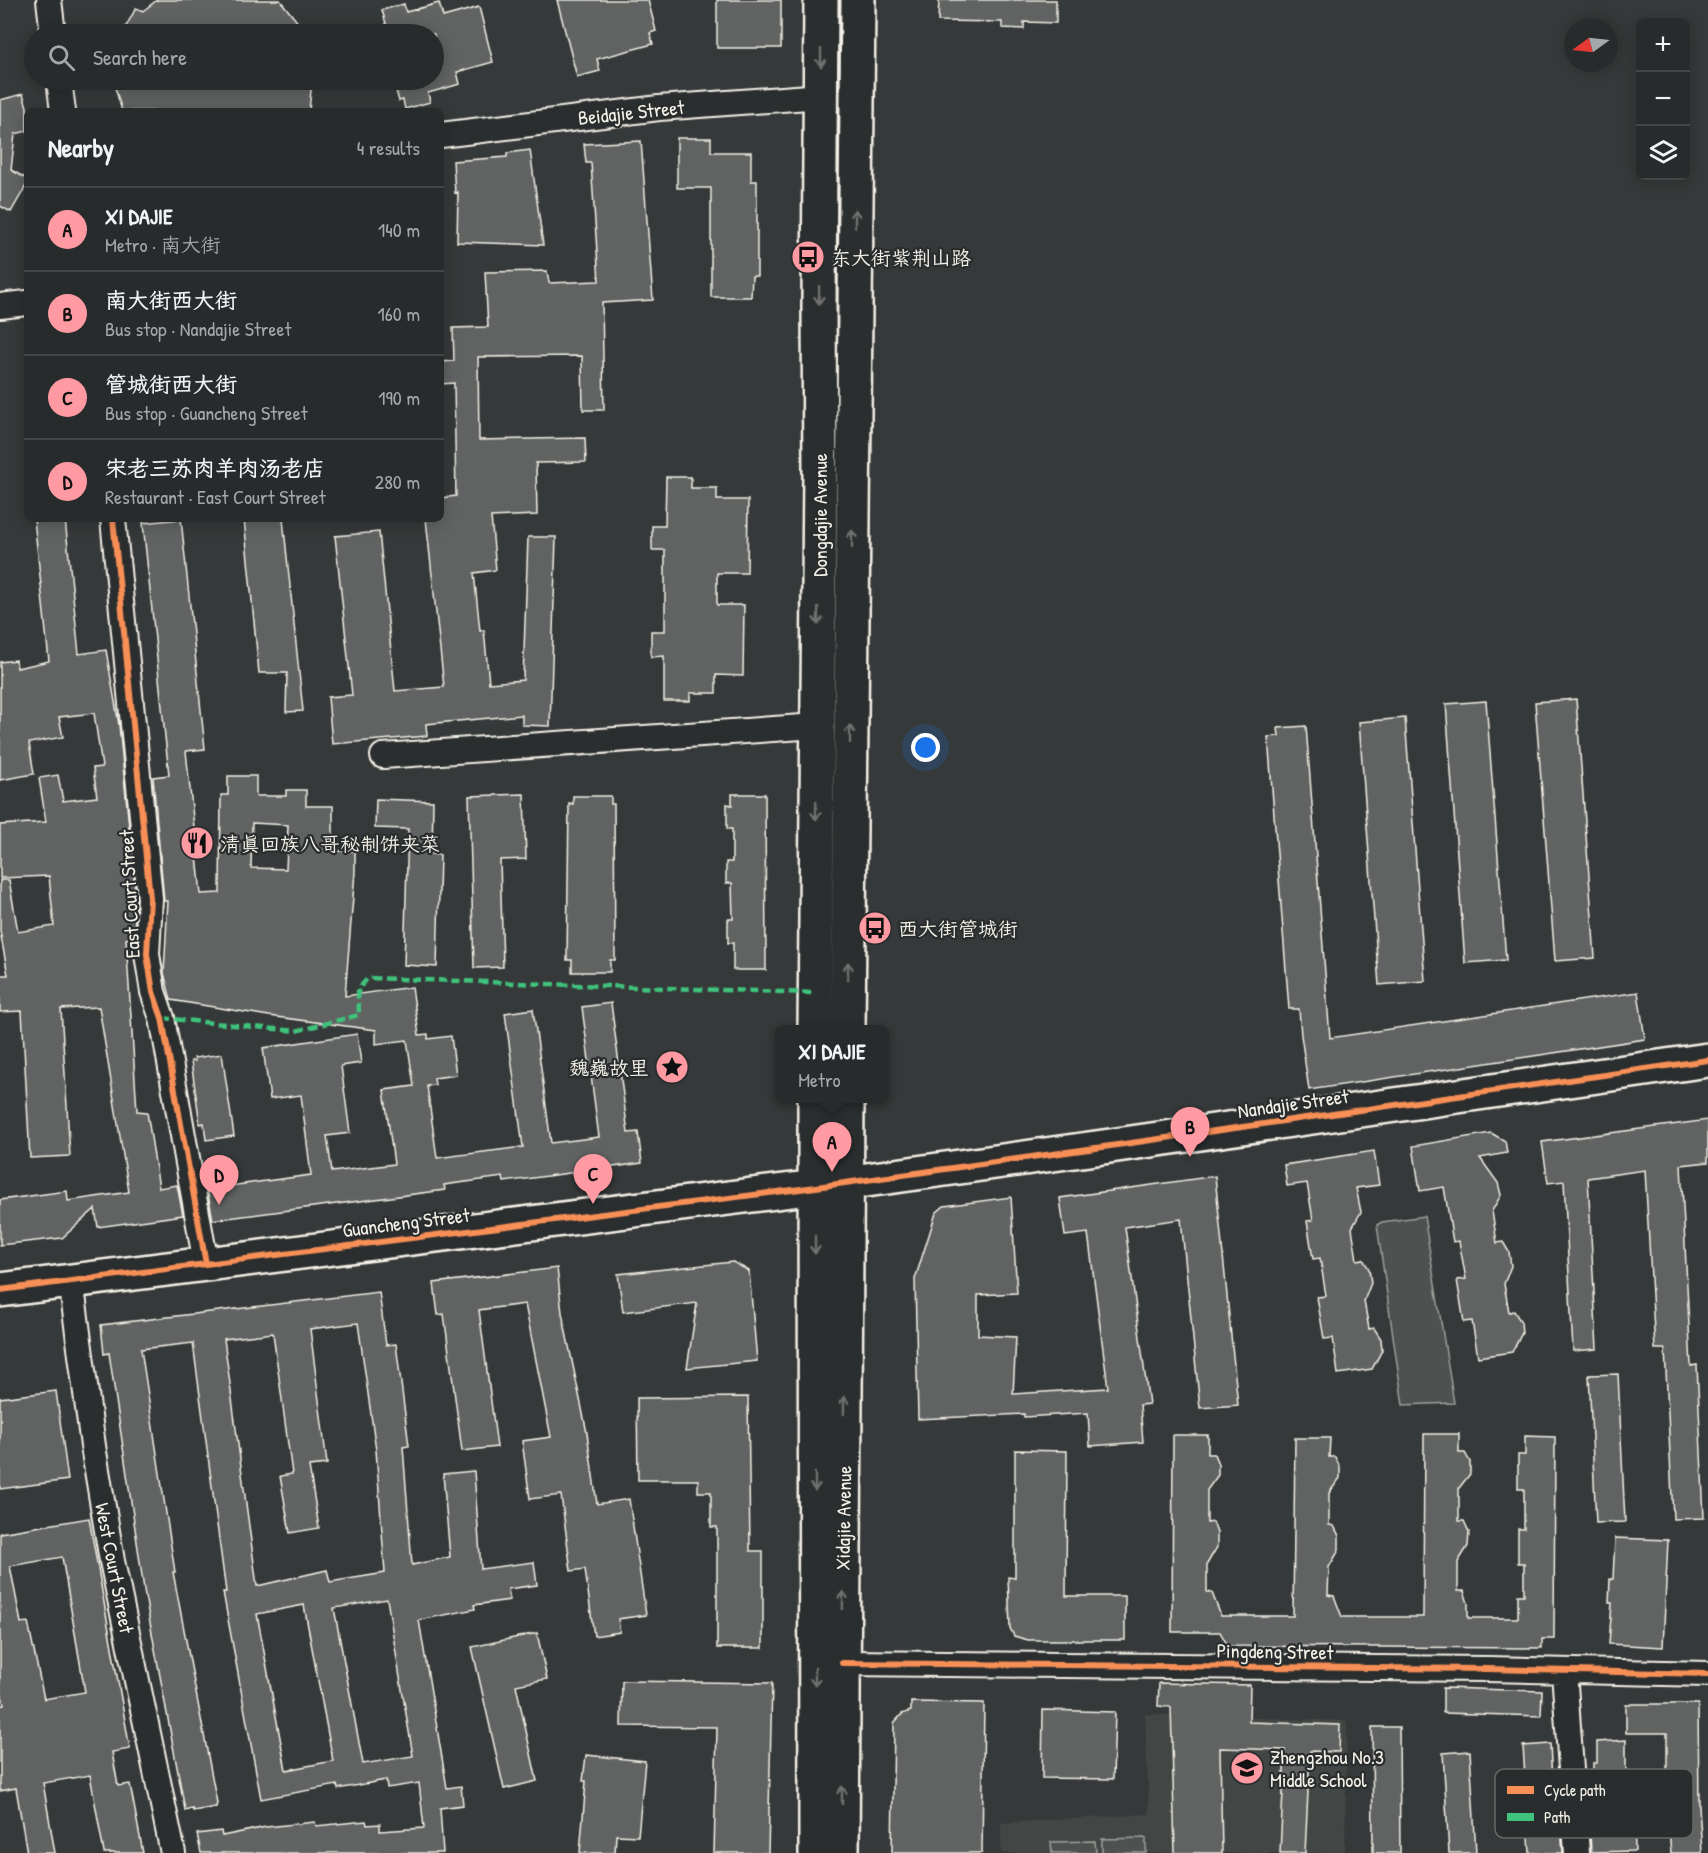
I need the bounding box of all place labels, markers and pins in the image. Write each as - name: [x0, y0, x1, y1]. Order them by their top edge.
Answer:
- bus stop icon: 东大街紫荆山路: [790, 239, 826, 275]
- place label: 东大街紫荆山路: [831, 244, 972, 271]
- restaurant icon: 清真回族八哥秘制饼夹菜: [179, 825, 215, 861]
- place label: 清真回族八哥秘制饼夹菜: [220, 830, 440, 857]
- bus stop icon: 西大街管城街: [857, 910, 893, 946]
- place label: 西大街管城街: [898, 915, 1018, 942]
- place icon: 魏巍故里: [654, 1049, 690, 1085]
- place label: 魏巍故里: [569, 1054, 649, 1081]
- pin: B: [1170, 1108, 1210, 1157]
- pin: A: [812, 1122, 852, 1172]
- pin: C: [574, 1154, 612, 1204]
- pin: D: [200, 1156, 238, 1205]
- place label: Zhengzhou No.3 Middle School: [1270, 1743, 1384, 1793]
- school or university icon: Zhengzhou No.3 Middle School: [1229, 1750, 1265, 1786]

